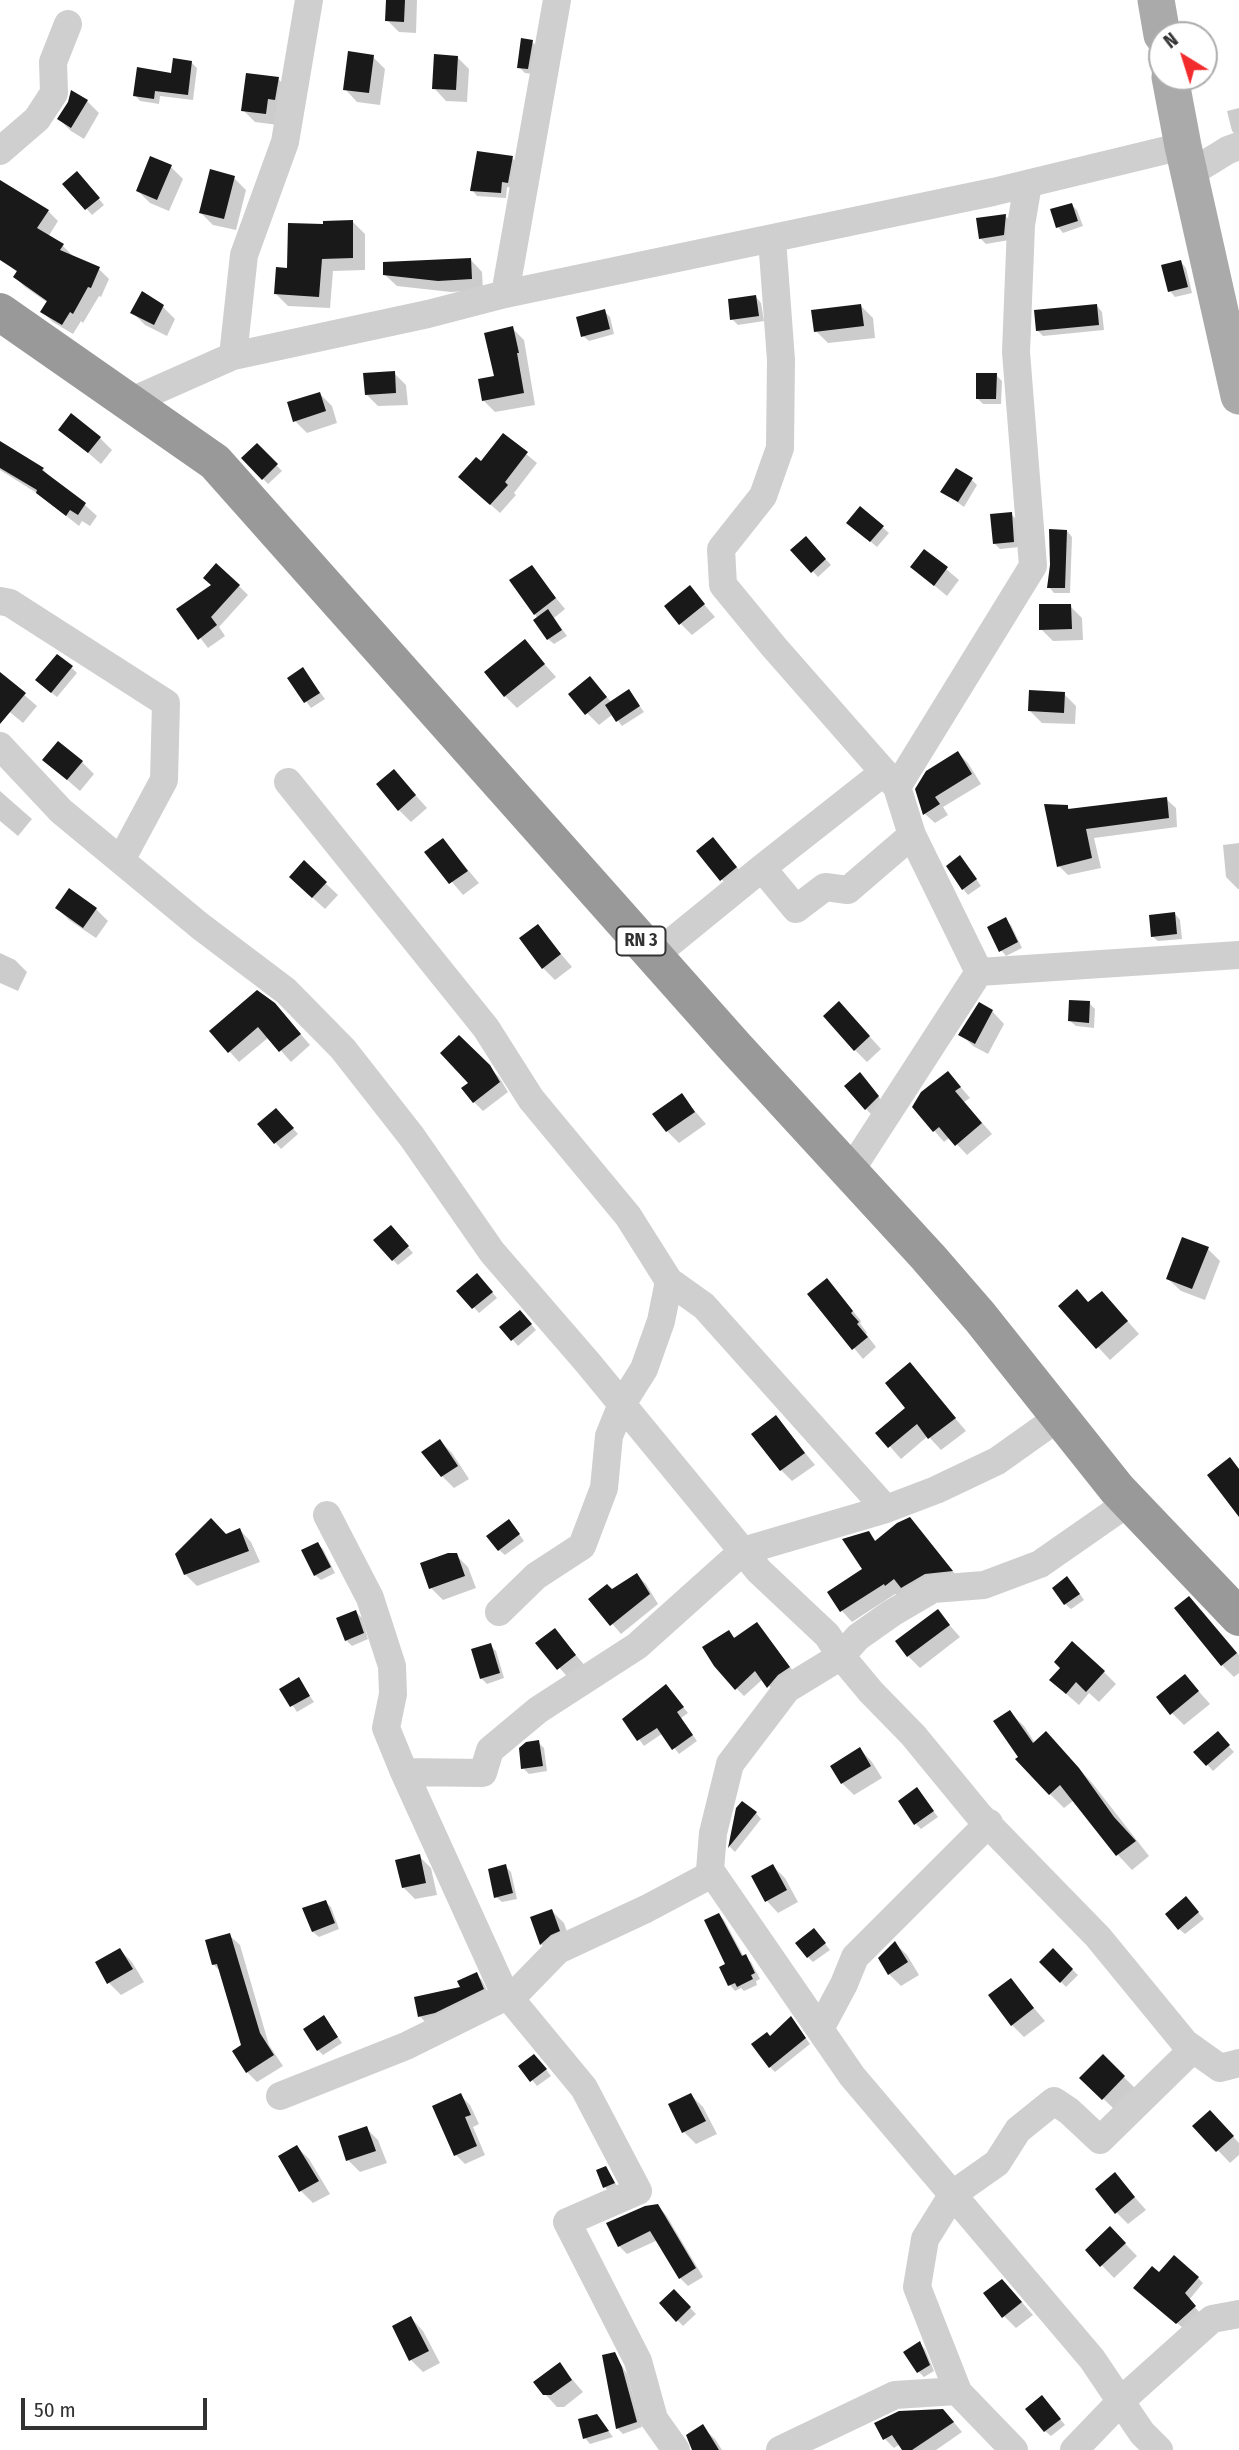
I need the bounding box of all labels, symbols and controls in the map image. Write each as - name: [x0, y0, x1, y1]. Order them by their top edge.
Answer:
- north arrow: [1148, 21, 1218, 91]
- text: N: [1159, 28, 1183, 53]
- road number: RN 3: [616, 926, 666, 956]
- scale bar: [24, 2384, 210, 2428]
- text: 50 m: [34, 2397, 76, 2423]

